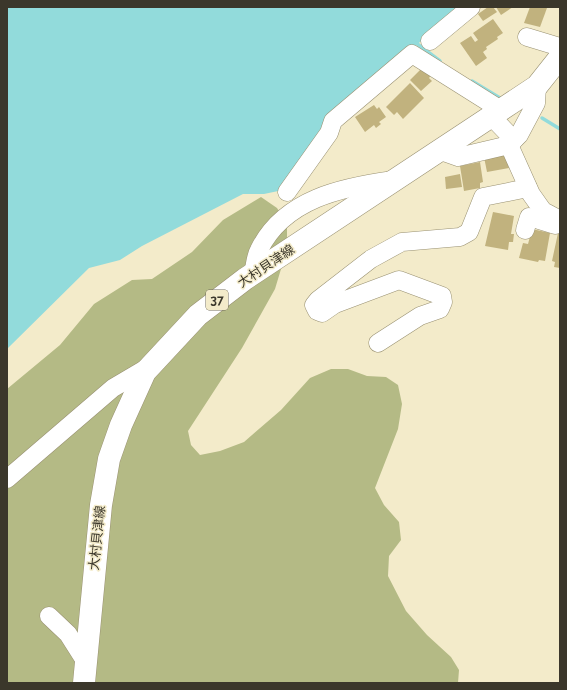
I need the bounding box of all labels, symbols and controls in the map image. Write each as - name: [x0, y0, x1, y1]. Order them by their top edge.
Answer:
- street label: 大村貝津線: [235, 242, 297, 290]
- road number: 37: [206, 290, 228, 310]
- street label: 大村貝津線: [86, 505, 108, 571]

